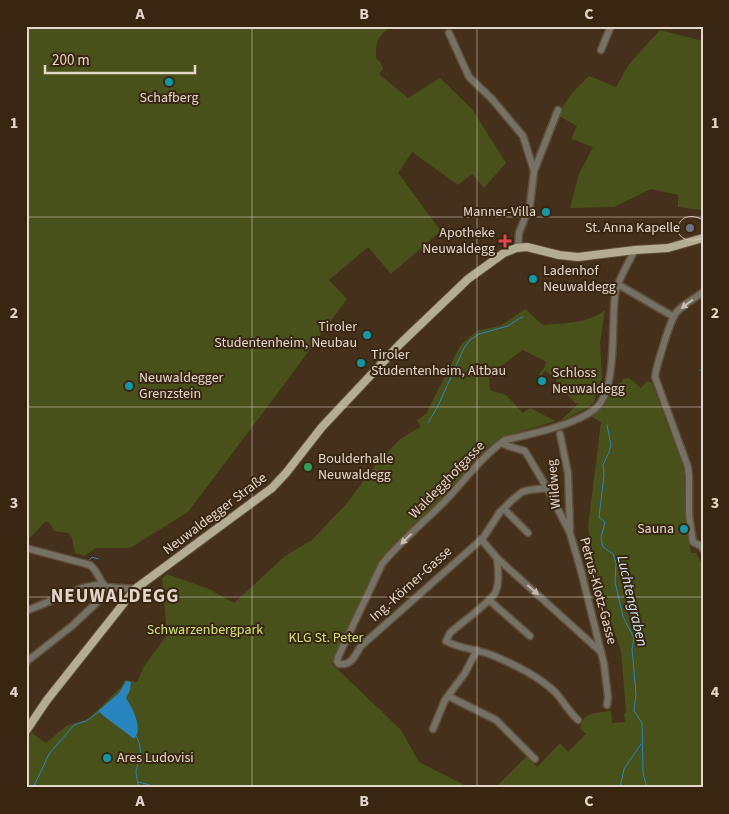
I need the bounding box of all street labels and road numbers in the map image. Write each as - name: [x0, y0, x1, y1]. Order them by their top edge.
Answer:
- street label: Waldegghofgasse: [404, 436, 490, 524]
- street label: Wildweg: [542, 458, 566, 510]
- street label: Neuwaldegger Straße: [159, 468, 271, 560]
- street label: Petrus-Klotz-Gasse: [574, 535, 622, 647]
- street label: Ing.-Körner-Gasse: [365, 542, 457, 626]

